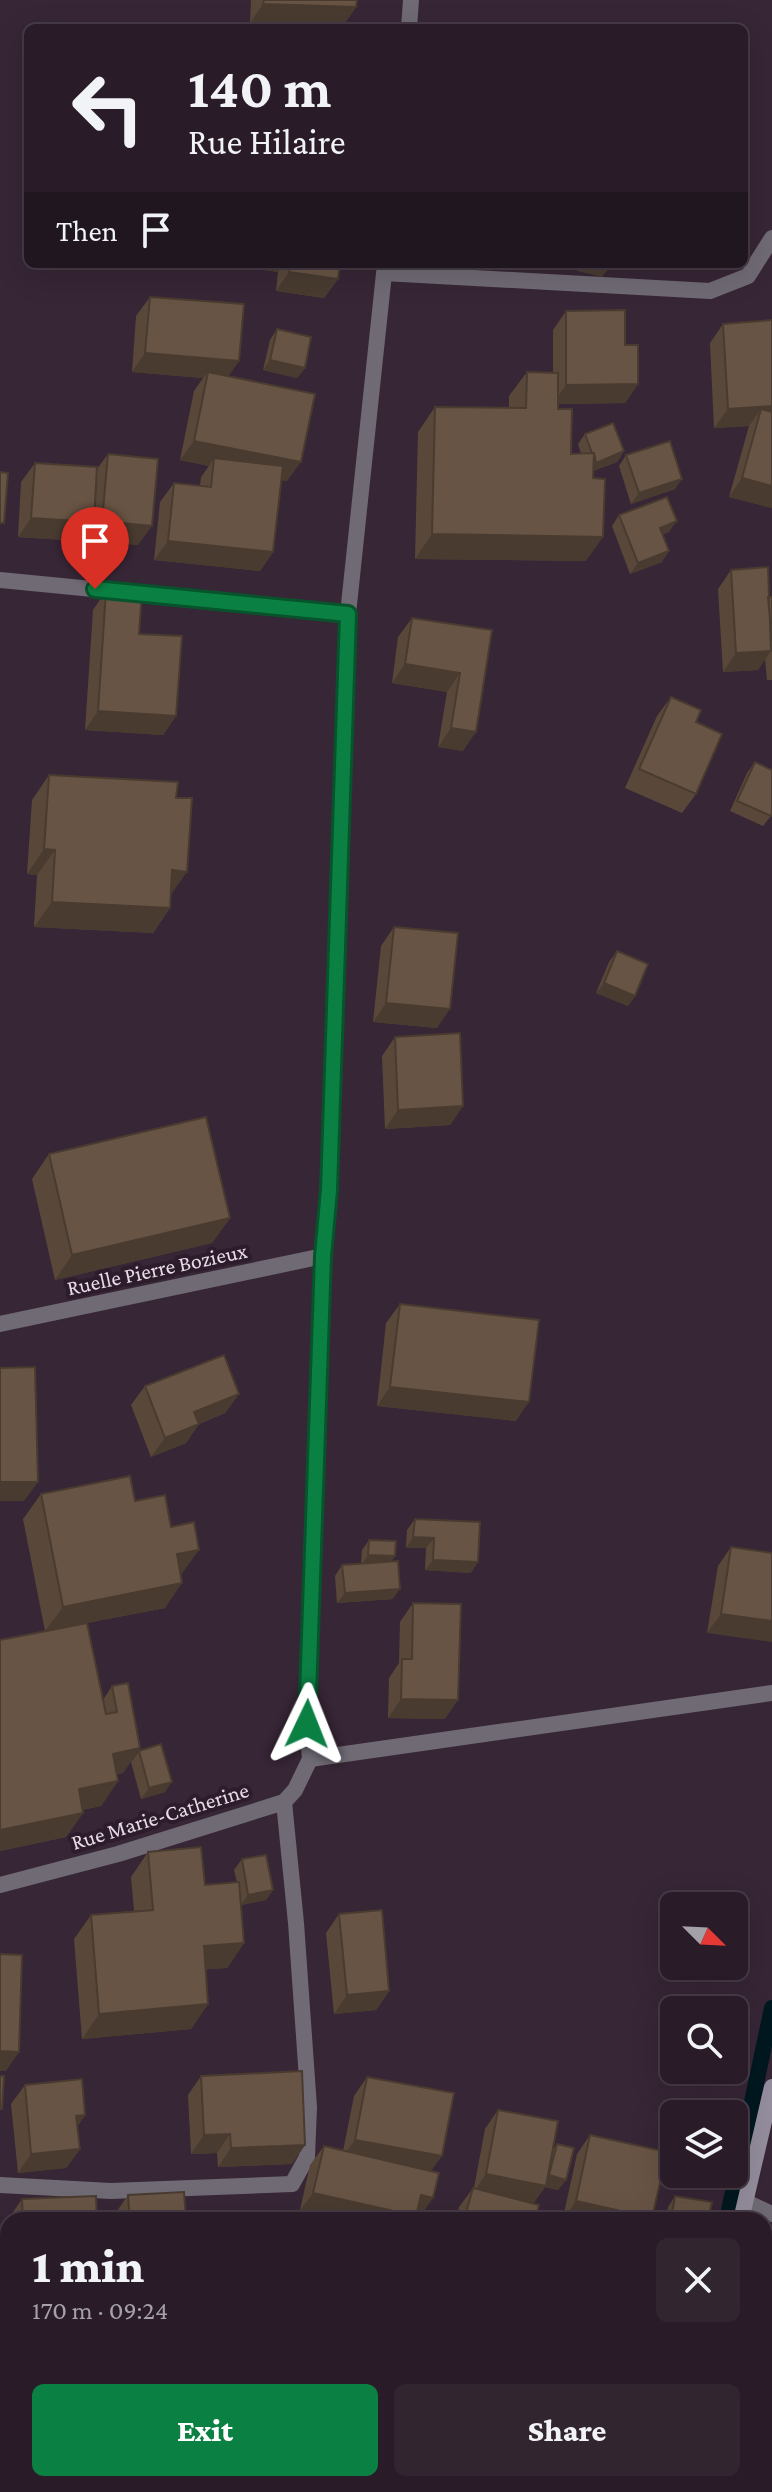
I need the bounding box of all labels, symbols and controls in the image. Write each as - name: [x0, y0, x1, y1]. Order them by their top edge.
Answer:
- icon: left: [56, 56, 160, 160]
- text: 140 m: [188, 57, 331, 119]
- text: Rue Hilaire: [188, 122, 346, 162]
- icon: arrive: [134, 208, 178, 252]
- text: Then: [56, 214, 118, 247]
- pin: [61, 507, 129, 589]
- icon: arrive: [73, 519, 117, 563]
- street label: Ruelle Pierre Bozieux: [65, 1238, 249, 1300]
- position arrow: [265, 1682, 349, 1766]
- street label: Rue Marie-Catherine: [68, 1777, 252, 1855]
- north arrow: [660, 1892, 748, 1980]
- map controls: [660, 1892, 748, 2188]
- button: search: [660, 1996, 748, 2084]
- button: layers: [660, 2100, 748, 2188]
- button: close: [656, 2238, 740, 2322]
- text: 1 min: [32, 2239, 144, 2292]
- text: 170 m · 09:24: [32, 2296, 168, 2325]
- button: Exit: [32, 2384, 378, 2476]
- button: Share: [394, 2384, 740, 2476]

